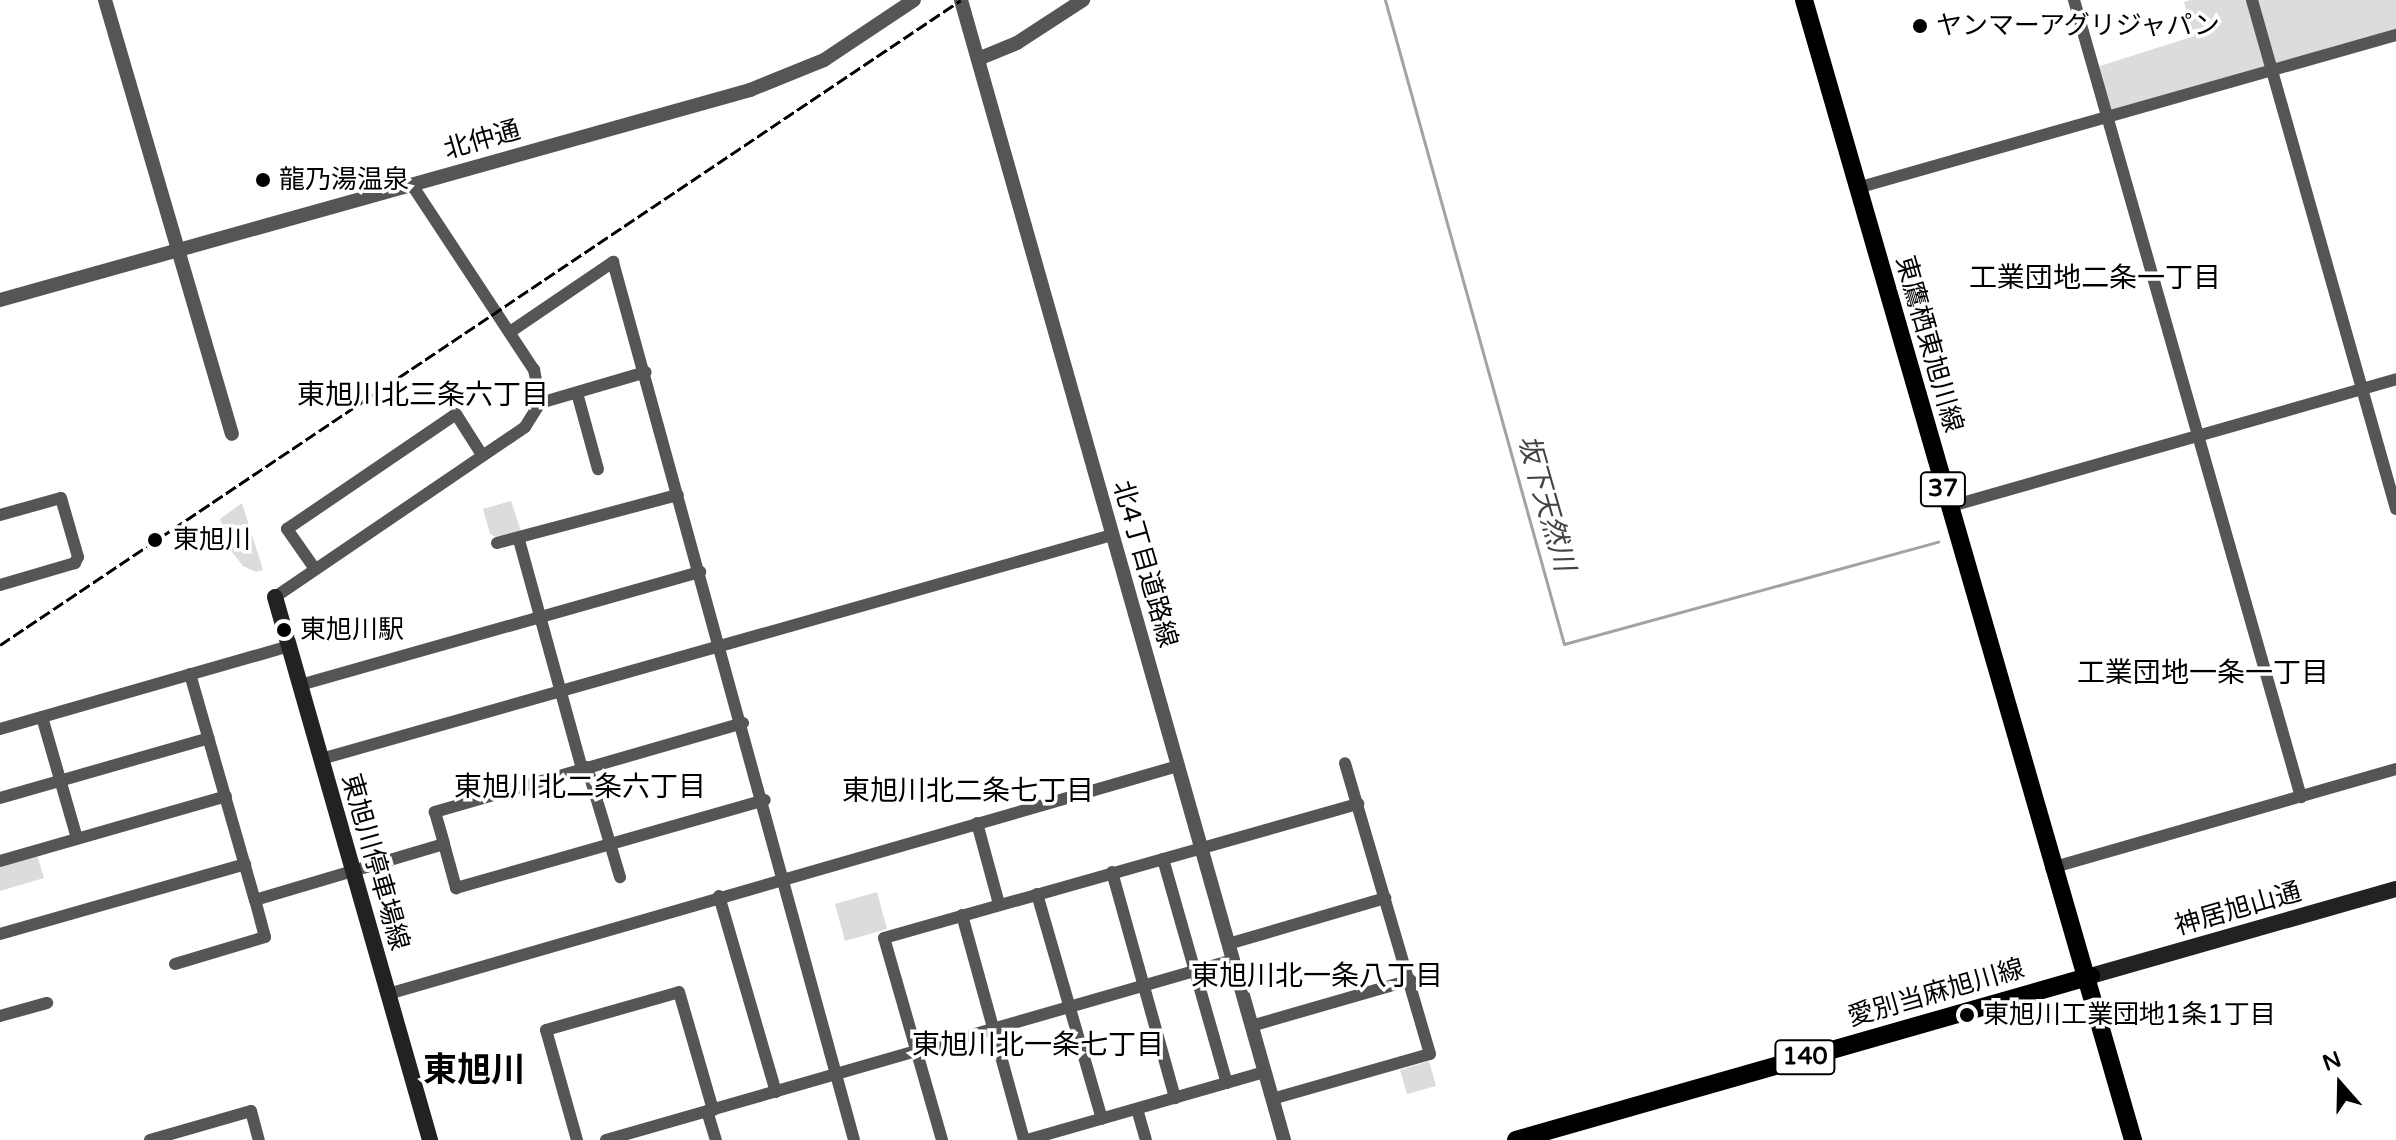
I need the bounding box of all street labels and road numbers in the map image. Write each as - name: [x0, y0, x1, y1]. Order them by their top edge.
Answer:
- street label: 北仲通: [440, 114, 524, 166]
- street label: 東鷹栖東旭川線: [1889, 252, 1969, 436]
- road number: 37: [1919, 469, 1967, 509]
- street label: 北4丁目道路線: [1106, 477, 1184, 651]
- street label: 東旭川停車場線: [335, 770, 415, 954]
- street label: 神居旭山通: [2171, 876, 2305, 942]
- street label: 愛別当麻旭川線: [1844, 953, 2028, 1033]
- road number: 140: [1773, 1037, 1837, 1077]

